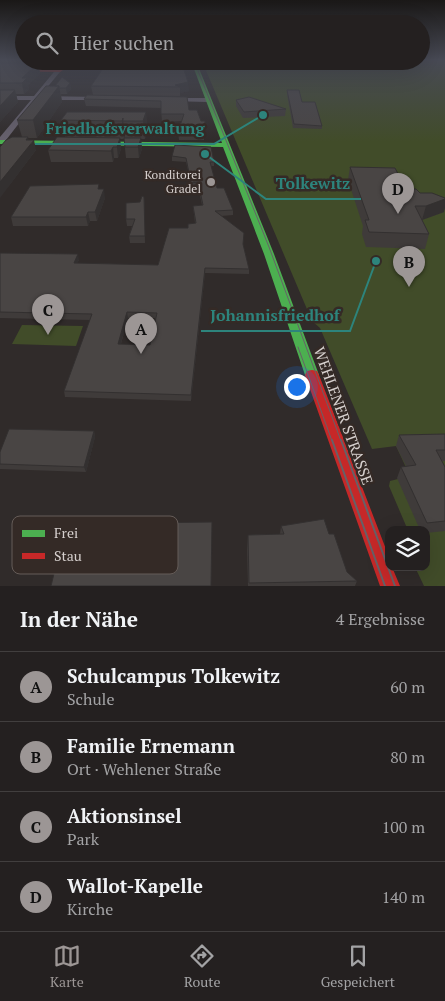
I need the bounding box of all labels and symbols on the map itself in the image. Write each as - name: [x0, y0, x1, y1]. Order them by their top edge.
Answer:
- callout: Friedhofsverwaltung: [35, 113, 214, 144]
- text: Friedhofsverwaltung: [46, 117, 205, 139]
- place label: Konditorei Gradel: [144, 167, 201, 196]
- callout: Tolkewitz: [266, 168, 361, 199]
- text: Tolkewitz: [276, 172, 350, 194]
- pin: D: [382, 173, 414, 214]
- marker: Konditorei Gradel: [205, 176, 217, 188]
- pin: B: [393, 246, 425, 287]
- pin: C: [32, 294, 64, 335]
- callout: Johannisfriedhof: [201, 300, 350, 331]
- text: Johannisfriedhof: [210, 304, 342, 326]
- pin: A: [125, 313, 157, 354]
- street label: WEHLENER STRASSE: [310, 344, 378, 487]
- your location: [284, 374, 310, 400]
- legend: [12, 516, 178, 574]
- text: Frei: [54, 523, 78, 542]
- text: Stau: [54, 546, 82, 565]

